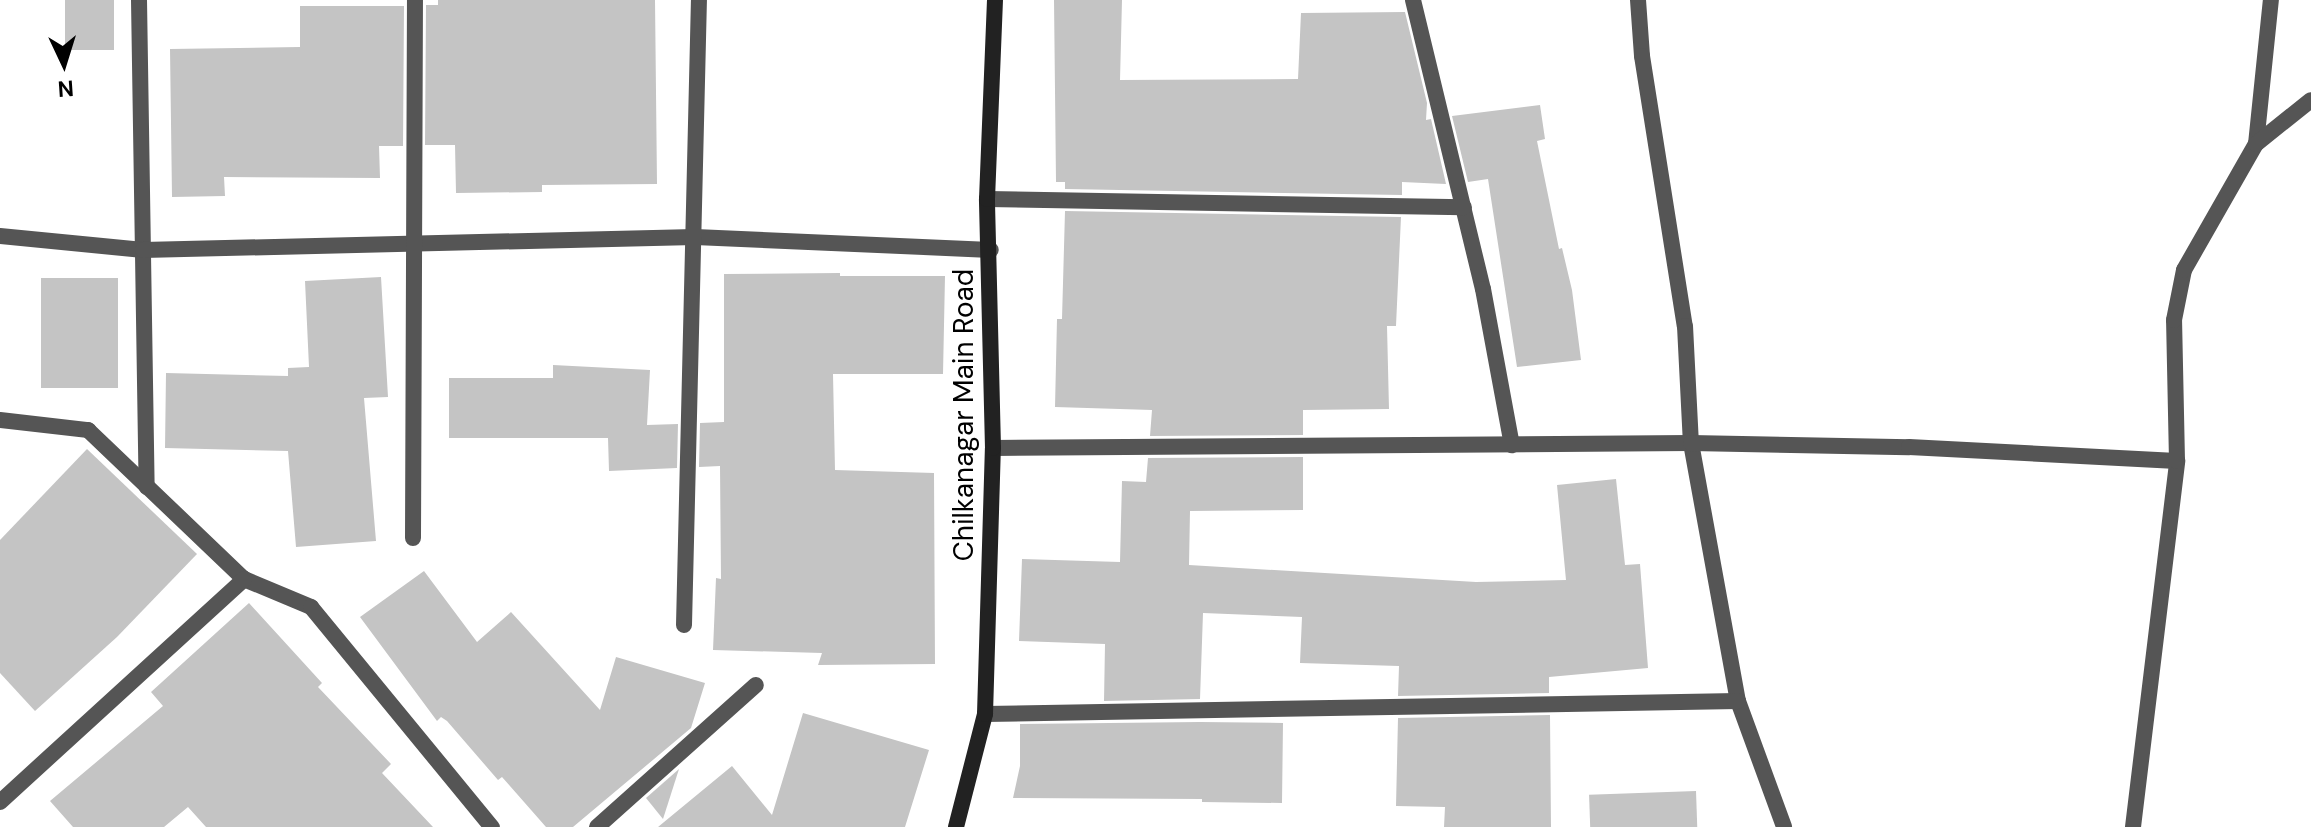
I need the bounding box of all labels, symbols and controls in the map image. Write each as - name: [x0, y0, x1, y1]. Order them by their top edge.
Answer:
- north arrow: [24, 24, 104, 104]
- text: N: [57, 73, 75, 103]
- street label: Chilkanagar Main Road: [947, 269, 981, 561]

